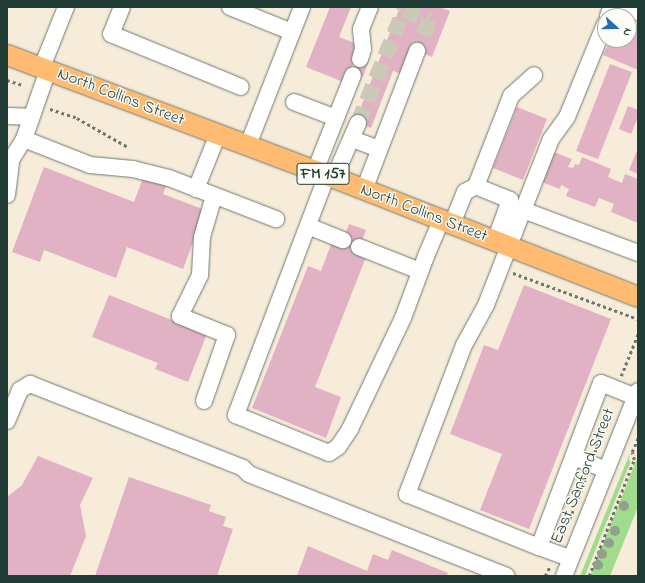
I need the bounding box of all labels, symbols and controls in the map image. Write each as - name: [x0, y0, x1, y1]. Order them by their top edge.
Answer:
- north arrow: [597, 8, 637, 48]
- text: N: [618, 26, 636, 38]
- street label: North Collins Street: [55, 63, 187, 131]
- road number: FM 157: [296, 160, 350, 188]
- street label: North Collins Street: [358, 179, 490, 247]
- street label: East Sanford Street: [547, 405, 619, 547]

